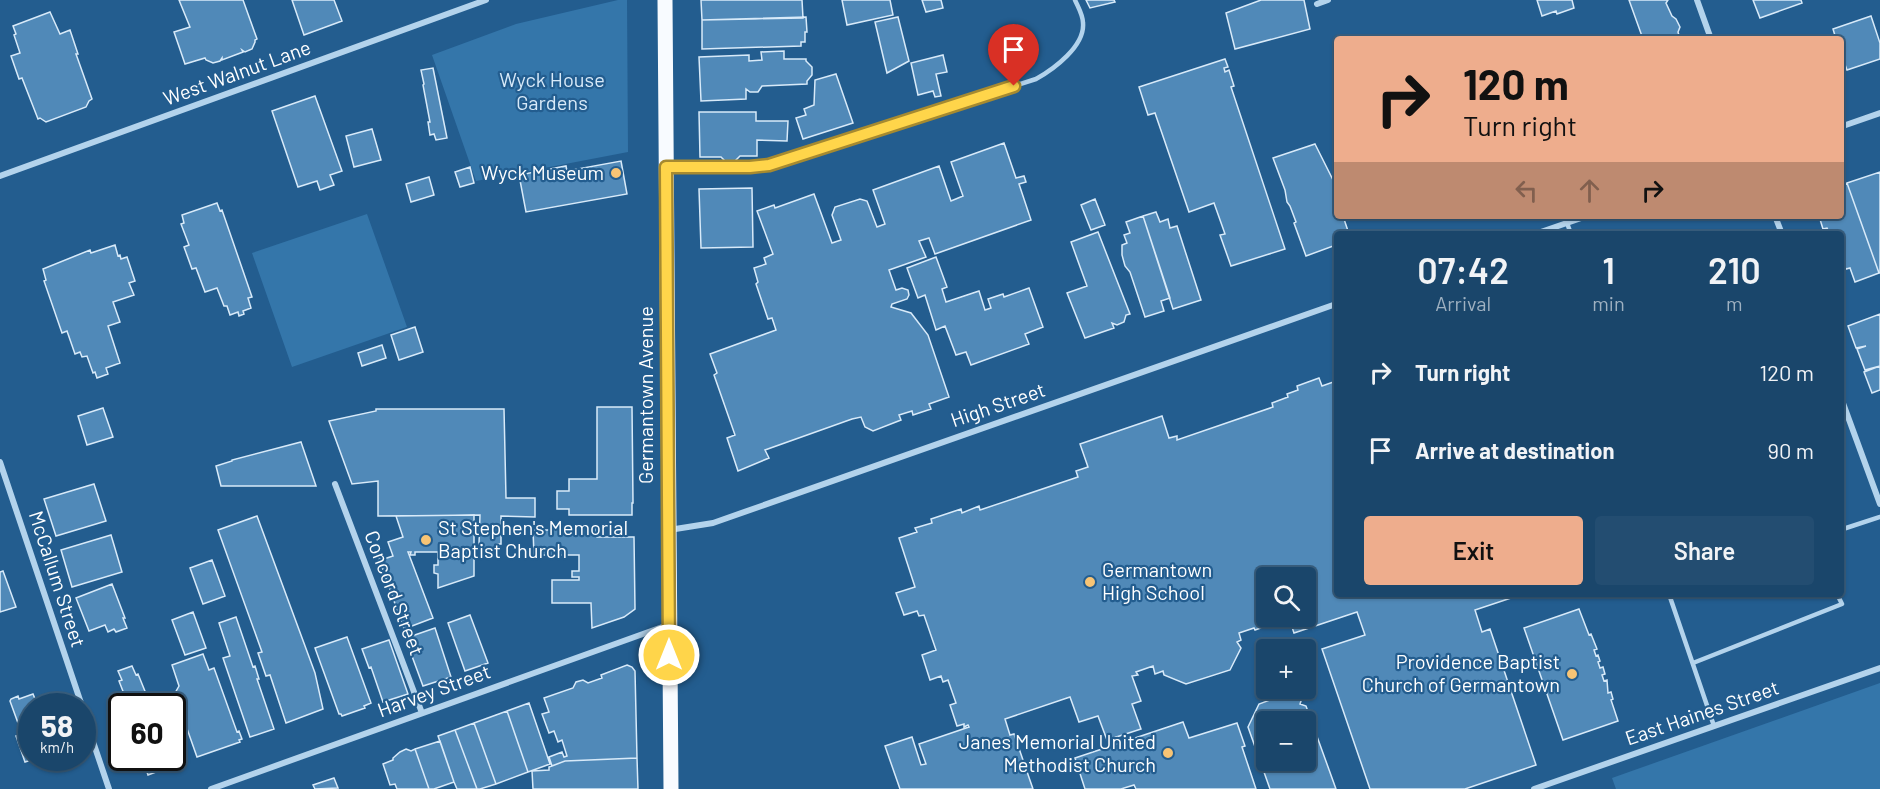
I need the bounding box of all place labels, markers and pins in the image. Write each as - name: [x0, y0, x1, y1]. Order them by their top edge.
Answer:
- pin: [988, 24, 1039, 86]
- place label: Wyck Museum: [481, 160, 604, 184]
- marker: Wyck Museum: [609, 166, 623, 180]
- place label: St Stephen's Memorial Baptist Church: [438, 515, 628, 562]
- marker: St Stephen's Memorial Baptist Church: [419, 533, 433, 547]
- place label: Germantown High School: [1102, 557, 1212, 604]
- marker: Germantown High School: [1083, 575, 1097, 589]
- place label: Providence Baptist Church of Germantown: [1362, 649, 1560, 696]
- marker: Providence Baptist Church of Germantown: [1565, 667, 1579, 681]
- place label: Janes Memorial United Methodist Church: [959, 729, 1156, 776]
- marker: Janes Memorial United Methodist Church: [1161, 746, 1175, 760]

